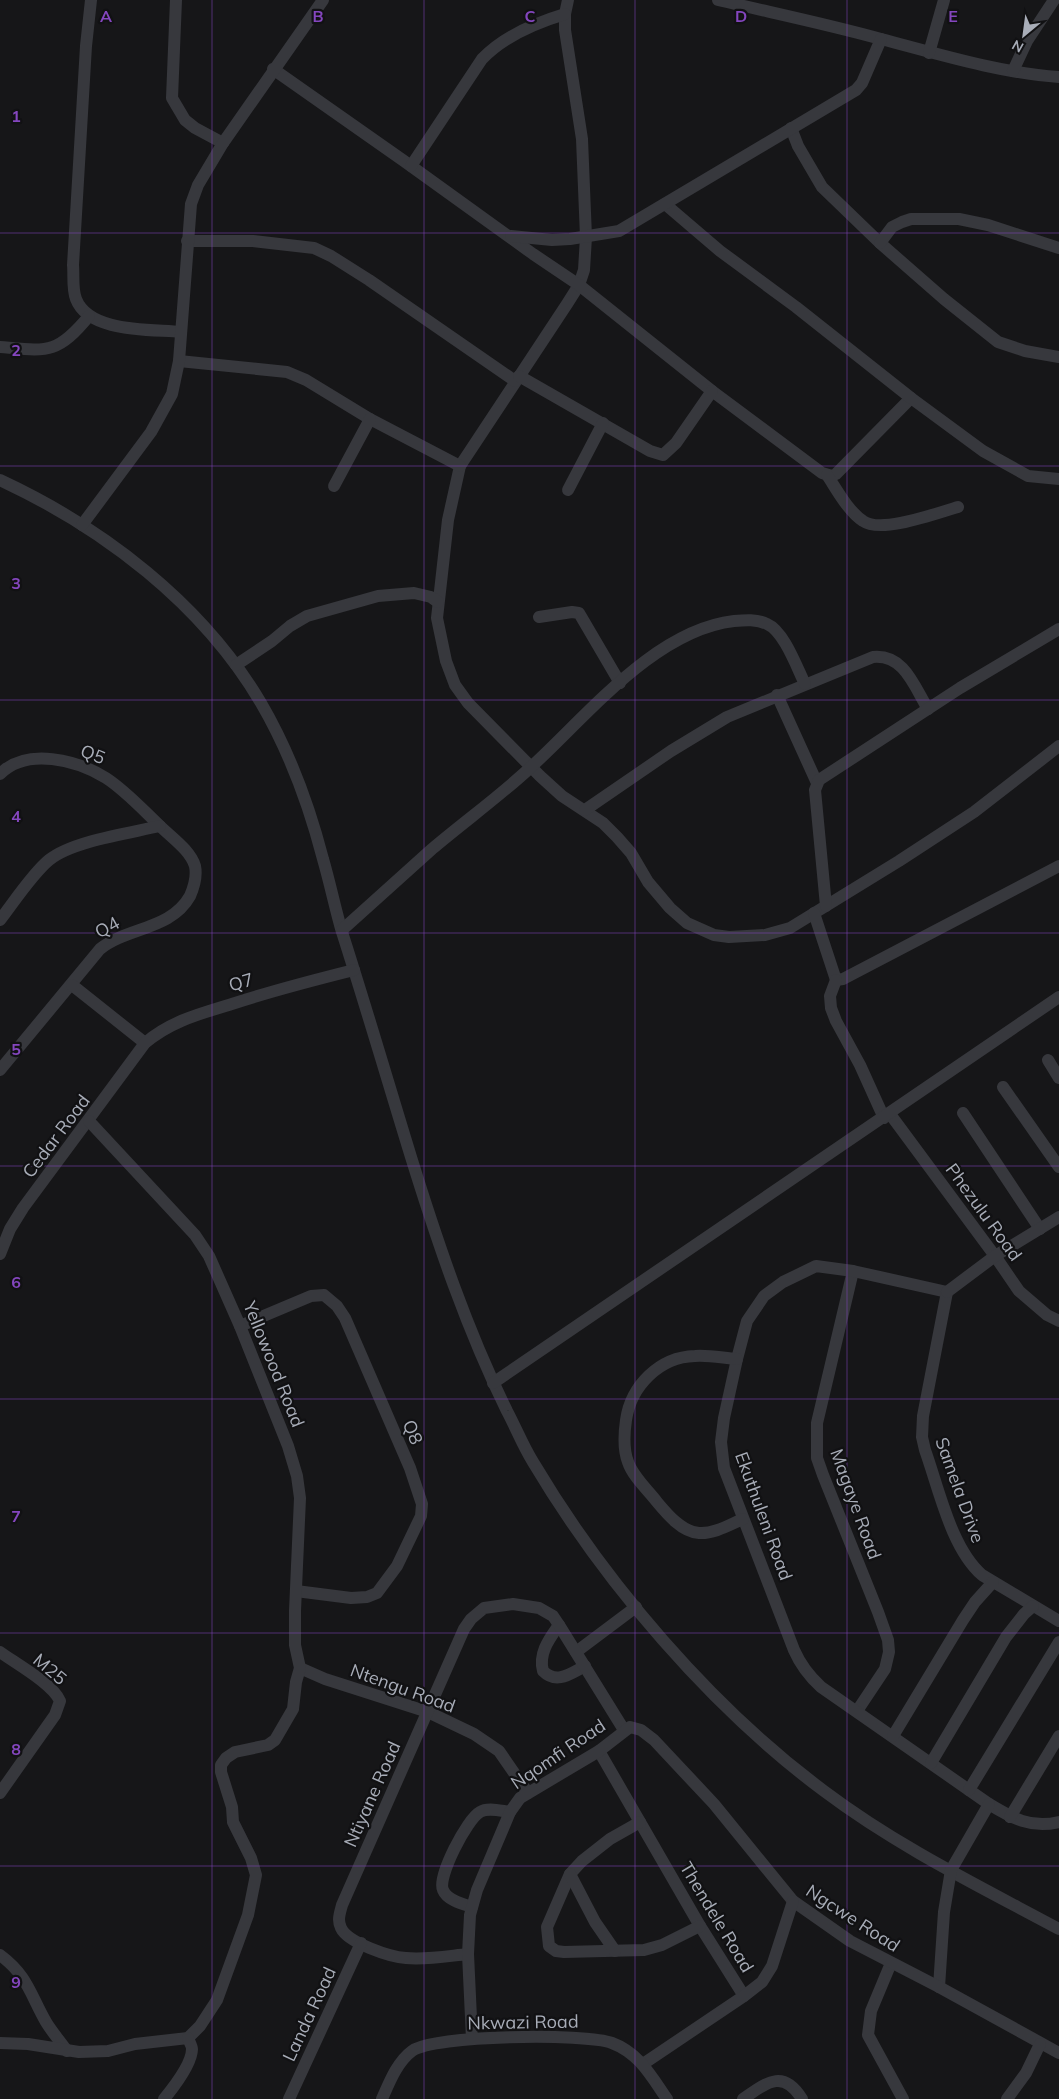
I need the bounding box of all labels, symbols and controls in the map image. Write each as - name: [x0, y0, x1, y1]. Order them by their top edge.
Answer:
- text: A: [100, 6, 112, 26]
- text: B: [312, 6, 324, 26]
- text: C: [525, 6, 536, 26]
- text: D: [735, 6, 747, 26]
- text: E: [948, 6, 958, 26]
- north arrow: [999, 10, 1049, 60]
- text: N: [1009, 36, 1027, 57]
- text: 1: [11, 106, 21, 126]
- text: 2: [11, 340, 21, 360]
- text: 3: [11, 573, 21, 593]
- street label: Q5: [77, 739, 109, 769]
- text: 4: [11, 806, 21, 826]
- street label: Q4: [91, 911, 124, 943]
- street label: Q7: [226, 967, 256, 997]
- text: 5: [11, 1039, 21, 1059]
- street label: Cedar Road: [17, 1090, 95, 1182]
- street label: Phezulu Road: [941, 1159, 1027, 1265]
- text: 6: [11, 1272, 21, 1292]
- street label: Yellowood Road: [238, 1297, 310, 1430]
- street label: Q8: [398, 1416, 428, 1448]
- street label: Samela Drive: [930, 1434, 990, 1546]
- street label: Magaye Road: [825, 1446, 887, 1562]
- street label: Ekuthuleni Road: [730, 1449, 798, 1583]
- text: 7: [11, 1506, 21, 1526]
- street label: M25: [28, 1648, 72, 1690]
- street label: Ntengu Road: [347, 1658, 459, 1718]
- street label: Nqomfi Road: [506, 1714, 610, 1794]
- street label: Ntiyane Road: [338, 1738, 406, 1850]
- text: 8: [11, 1739, 21, 1759]
- street label: Thendele Road: [675, 1857, 759, 1977]
- street label: Ngcwe Road: [802, 1879, 904, 1957]
- street label: Landa Road: [277, 1963, 341, 2065]
- text: 9: [11, 1972, 21, 1992]
- street label: Nkwazi Road: [467, 2010, 579, 2034]

